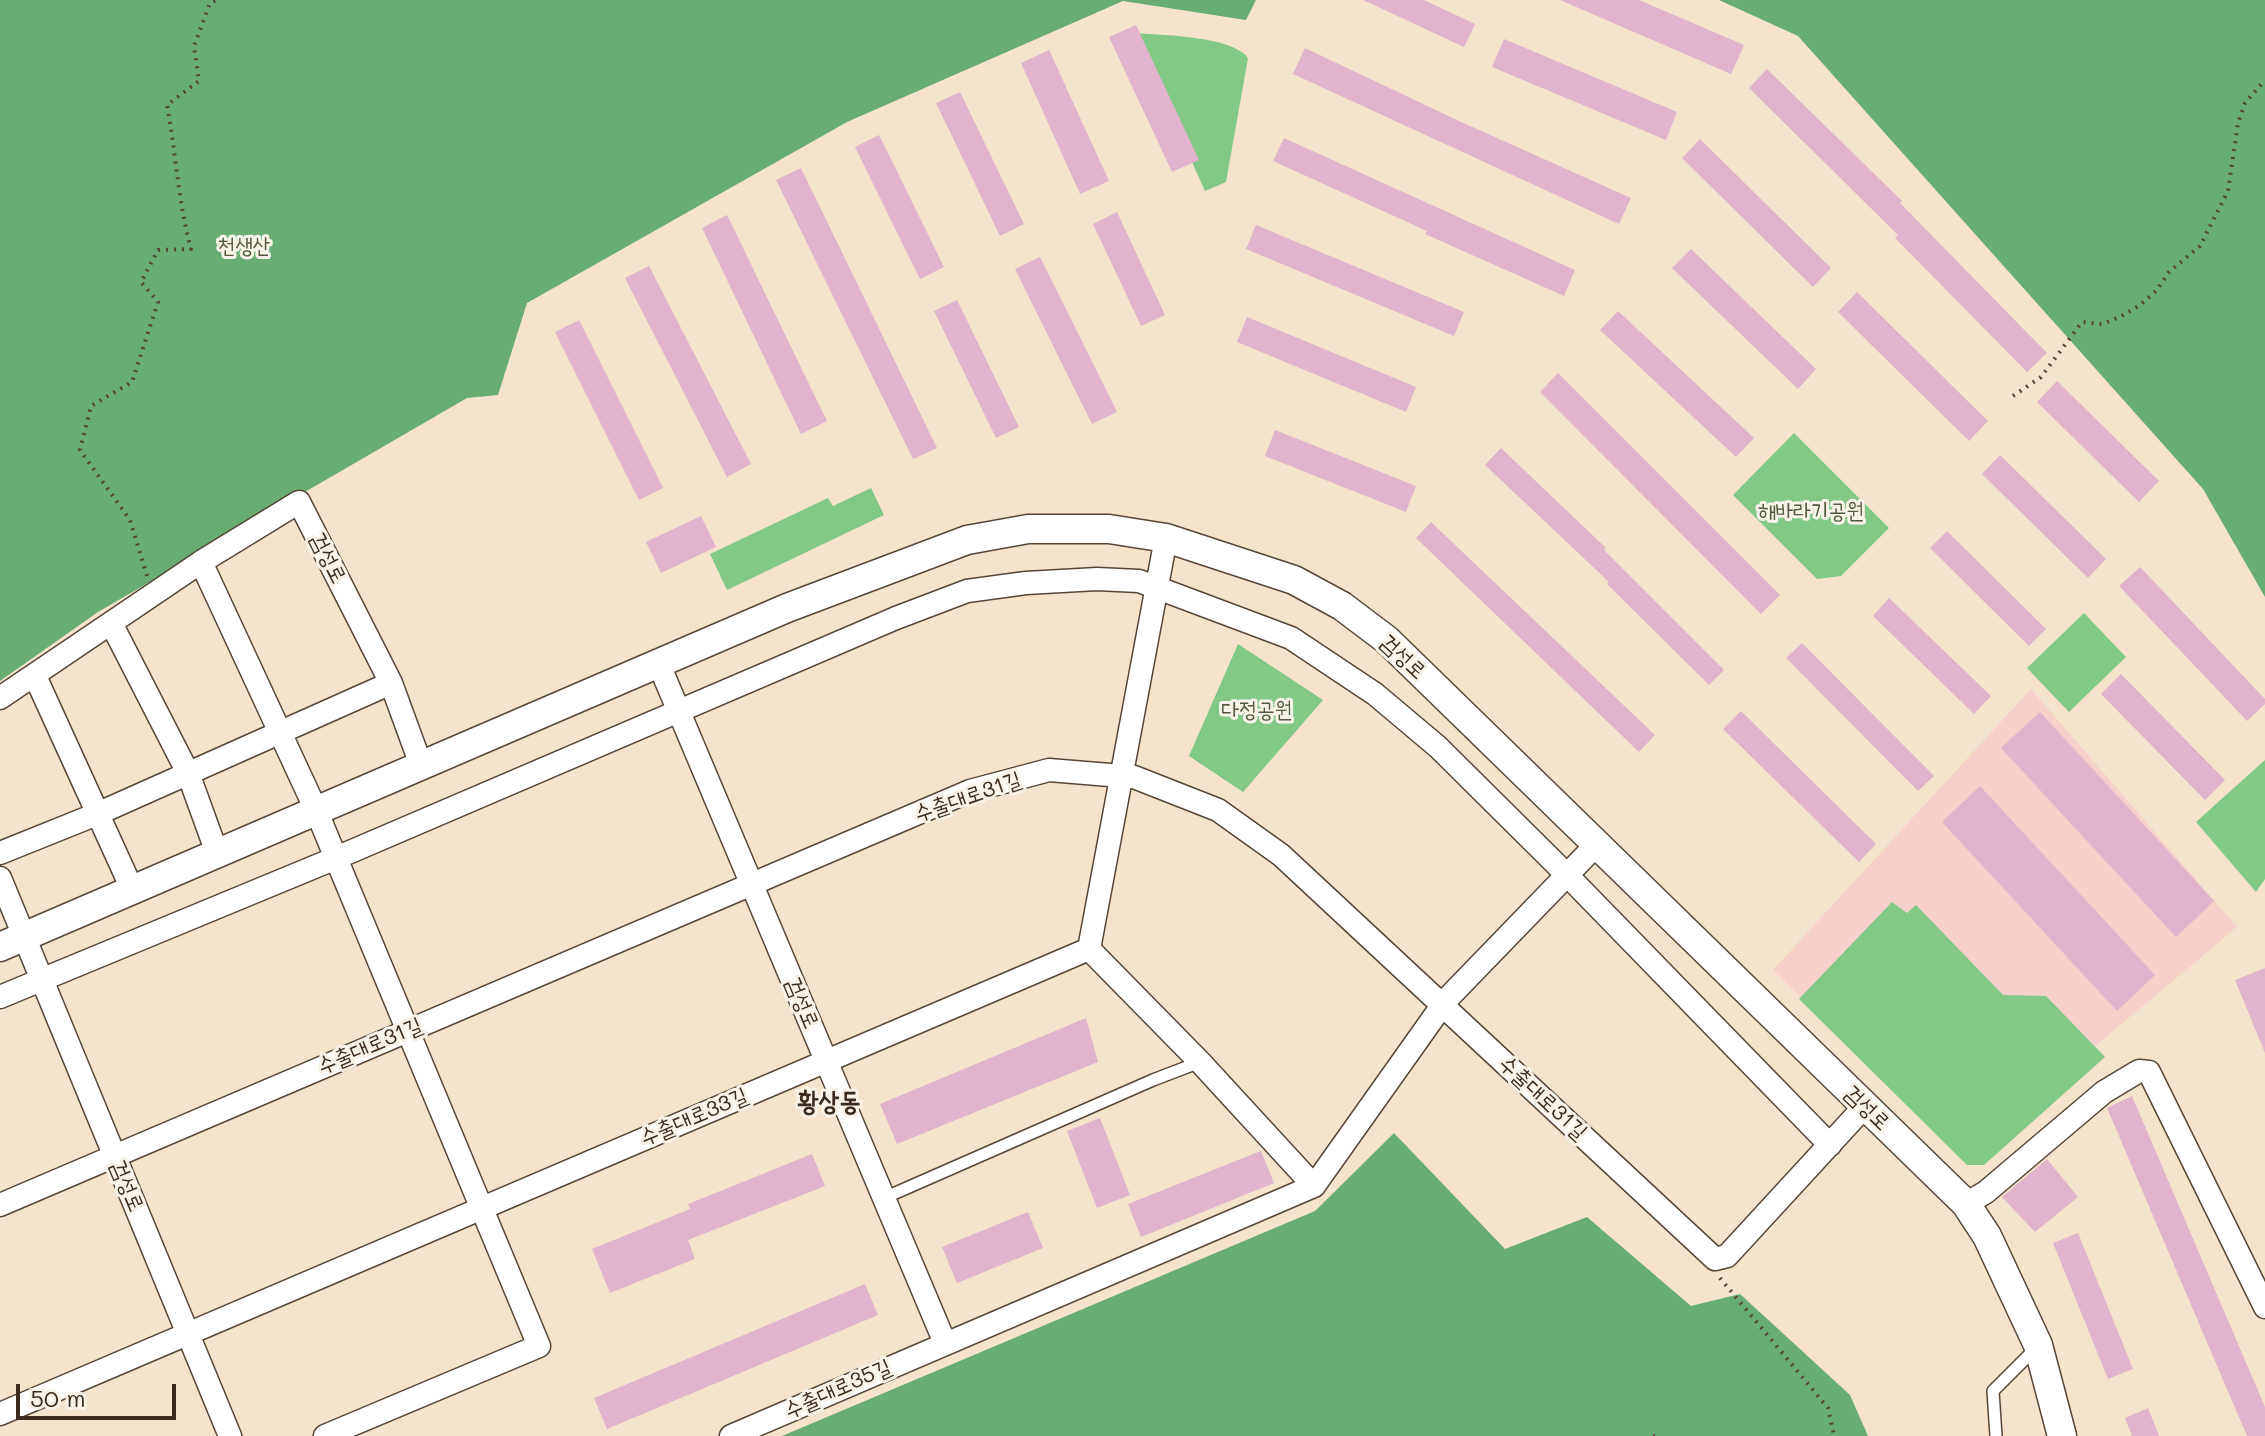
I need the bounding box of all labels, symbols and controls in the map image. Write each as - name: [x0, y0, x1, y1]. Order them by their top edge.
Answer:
- park label: 천생산: [217, 233, 271, 259]
- park label: 해바라기공원: [1758, 498, 1864, 524]
- street label: 검성로: [304, 528, 352, 588]
- street label: 검성로: [1375, 629, 1431, 685]
- park label: 다정공원: [1222, 697, 1292, 723]
- street label: 수출대로31길: [911, 766, 1025, 828]
- street label: 검성로: [779, 973, 825, 1033]
- street label: 수출대로31길: [314, 1012, 426, 1080]
- street label: 수출대로31길: [1493, 1050, 1593, 1146]
- street label: 검성로: [1839, 1080, 1895, 1136]
- street label: 수출대로33길: [636, 1083, 752, 1151]
- district label: 황상동: [798, 1086, 860, 1118]
- street label: 검성로: [104, 1156, 150, 1216]
- street label: 수출대로35길: [780, 1354, 896, 1424]
- scale bar: [20, 1368, 180, 1418]
- text: 50 m: [30, 1382, 86, 1413]

